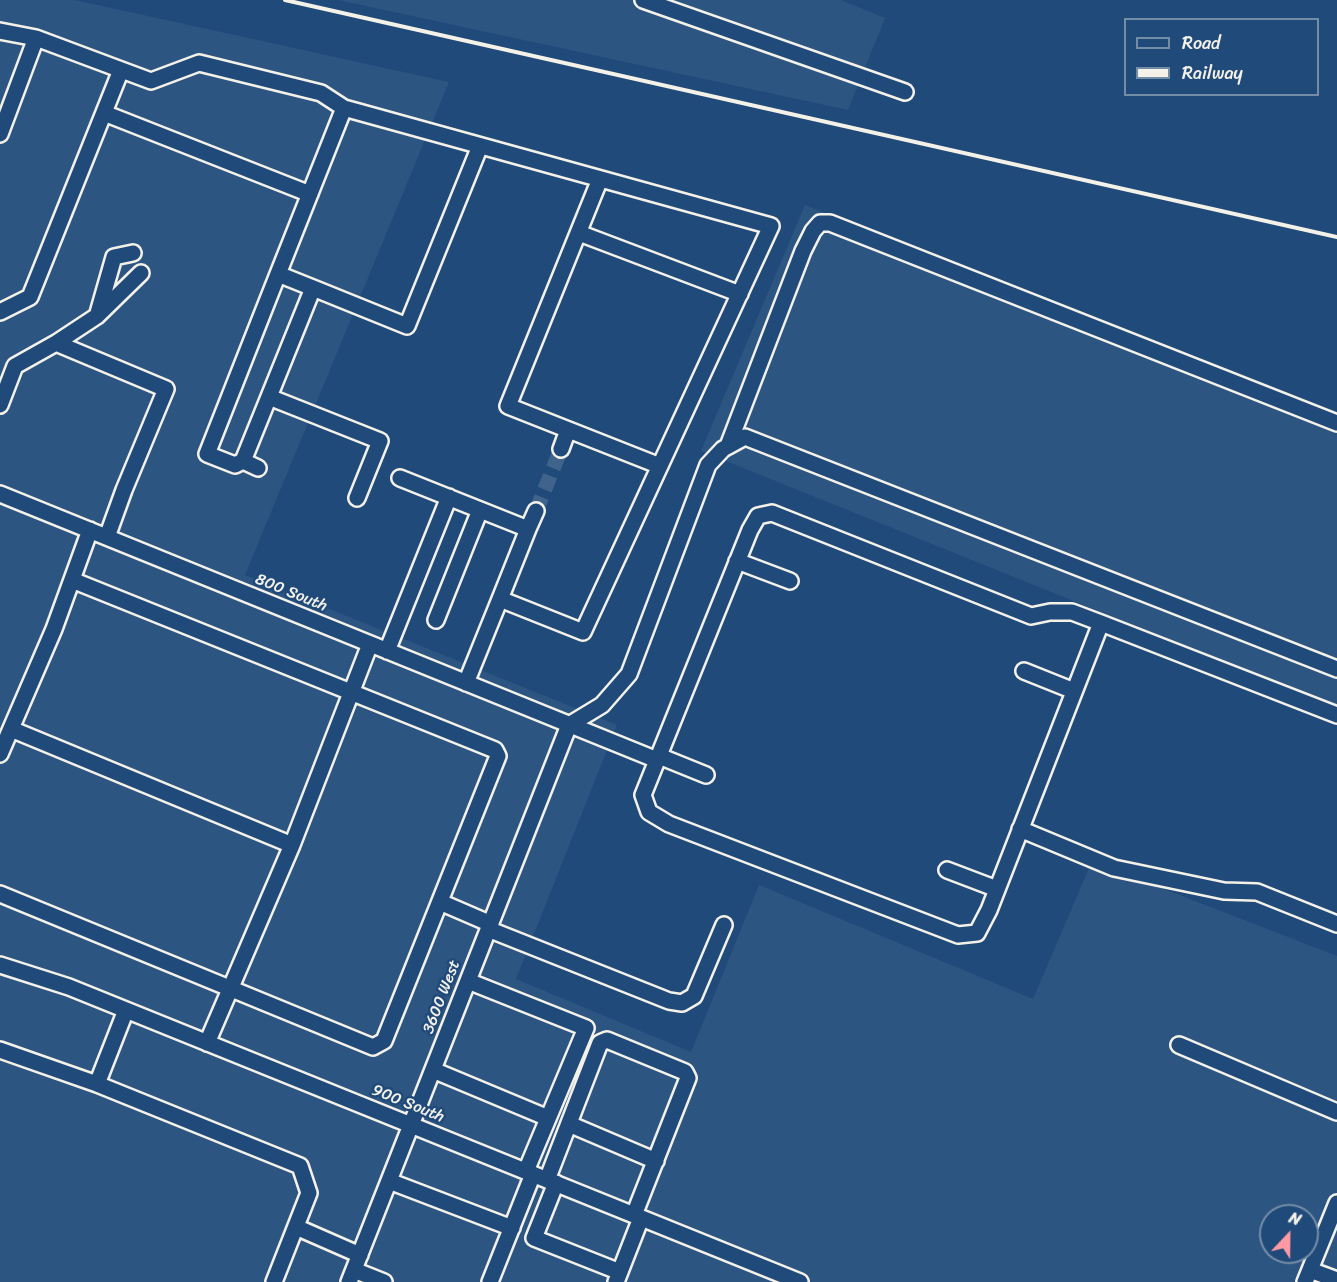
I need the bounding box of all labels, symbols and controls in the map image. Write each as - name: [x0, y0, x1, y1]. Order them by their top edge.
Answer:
- legend: [1124, 18, 1319, 96]
- text: Road: [1182, 27, 1221, 59]
- text: Railway: [1182, 57, 1243, 89]
- street label: 800 South: [252, 570, 330, 616]
- street label: 3600 West: [419, 958, 465, 1036]
- street label: 900 South: [369, 1081, 447, 1127]
- text: N: [1285, 1203, 1306, 1234]
- north arrow: [1259, 1204, 1319, 1264]

